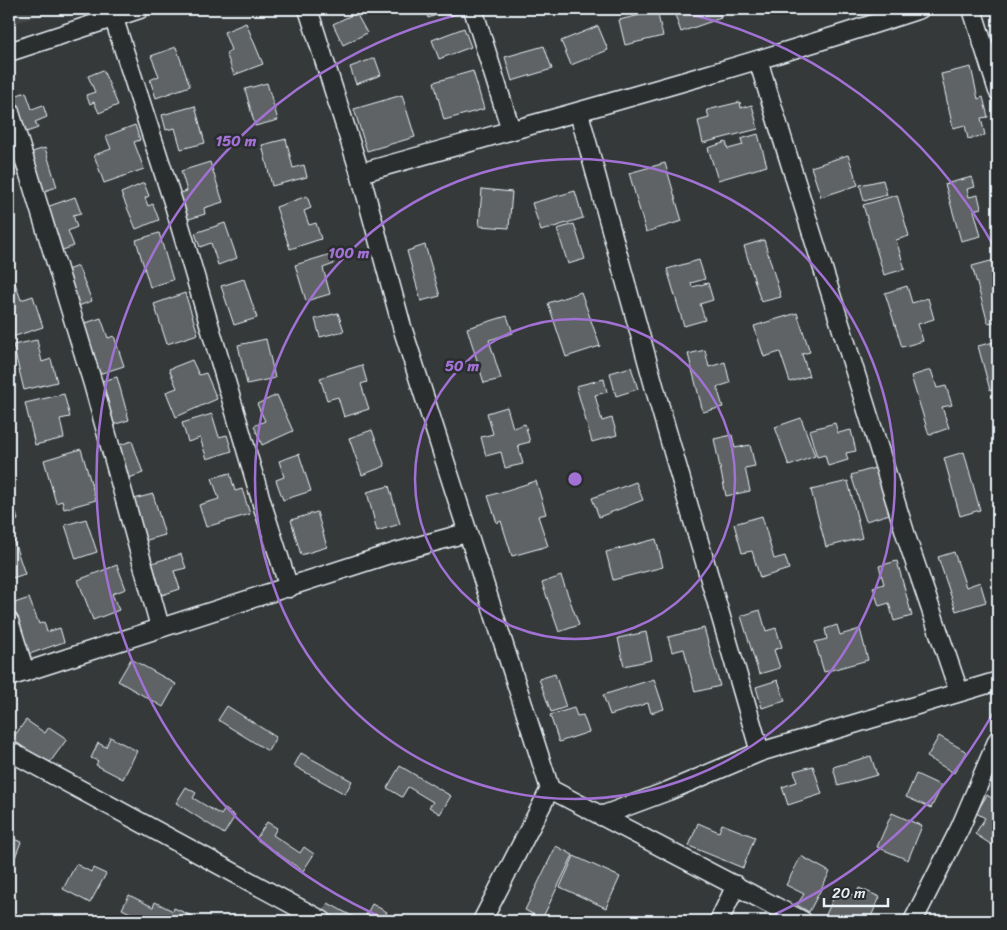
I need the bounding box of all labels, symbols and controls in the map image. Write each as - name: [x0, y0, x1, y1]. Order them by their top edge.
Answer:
- text: 150 m: [216, 128, 257, 154]
- text: 100 m: [329, 240, 370, 266]
- text: 50 m: [445, 353, 480, 379]
- centre of rings: [566, 470, 584, 488]
- scale bar: [824, 875, 888, 907]
- text: 20 m: [832, 880, 866, 906]

